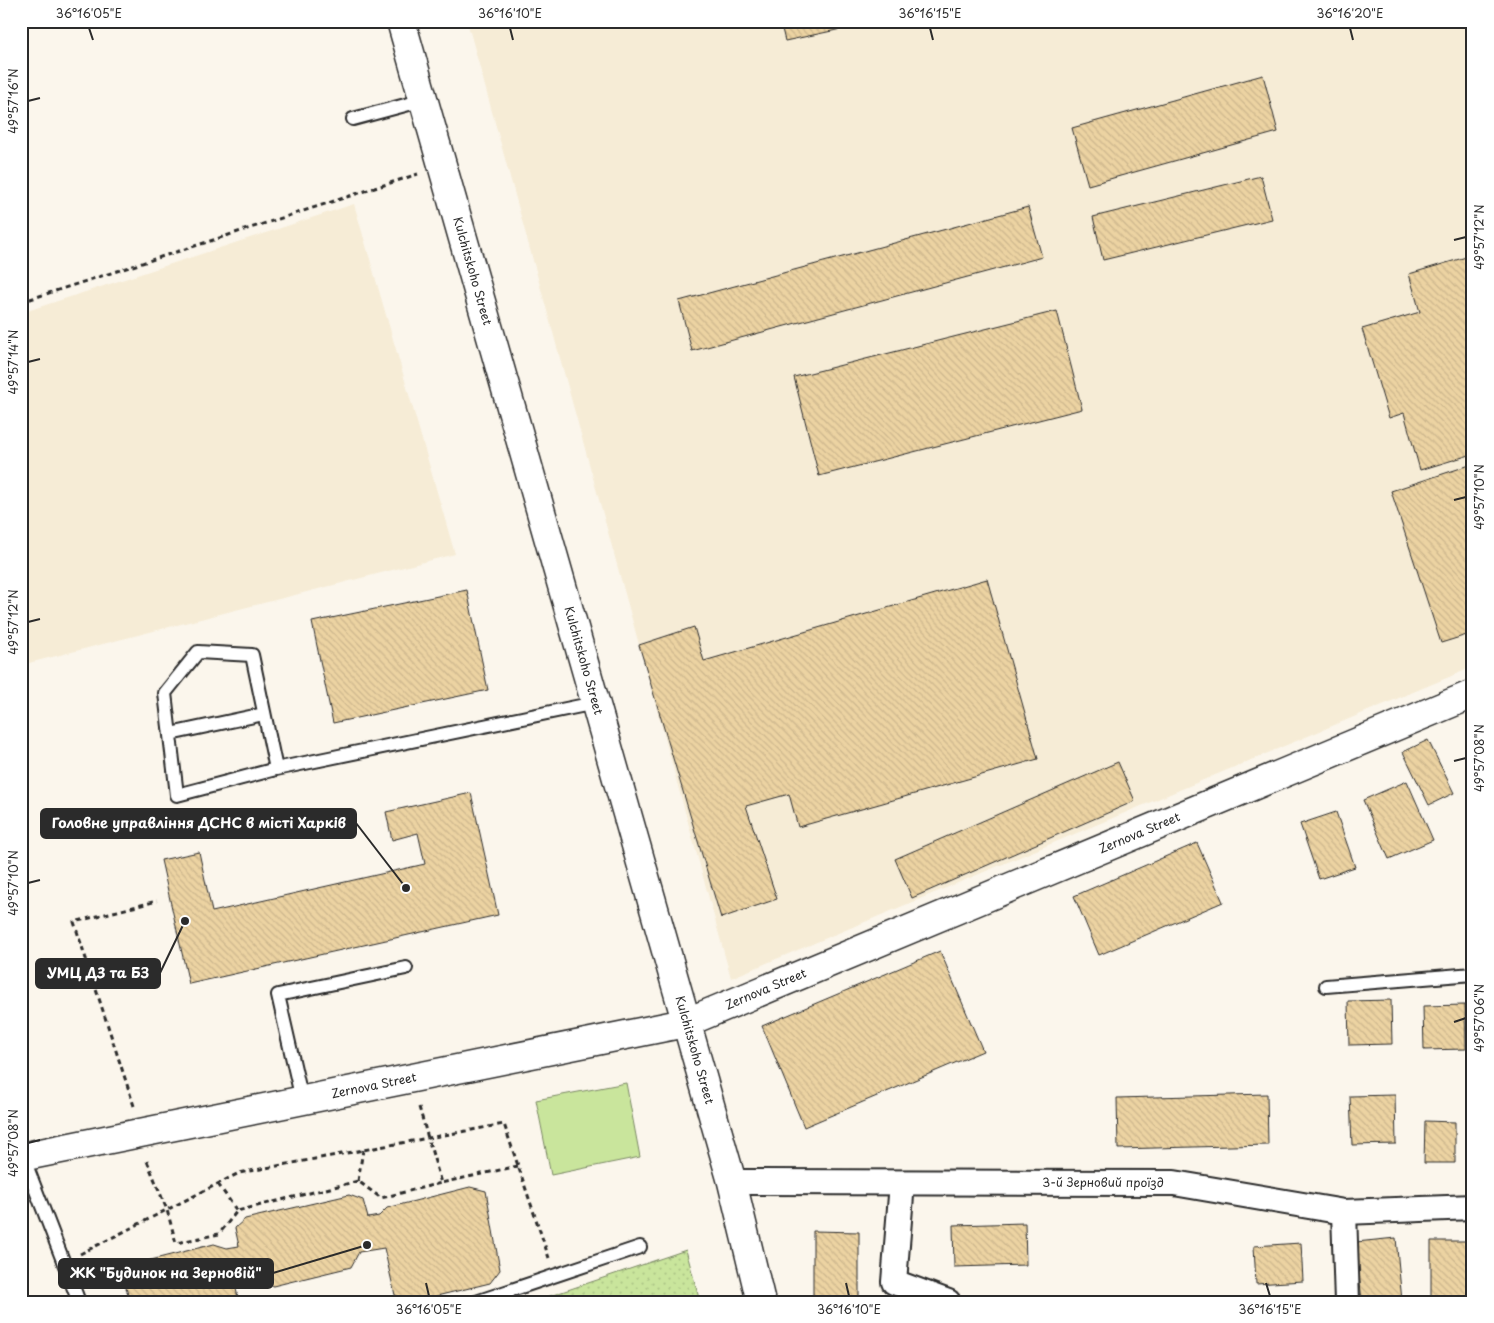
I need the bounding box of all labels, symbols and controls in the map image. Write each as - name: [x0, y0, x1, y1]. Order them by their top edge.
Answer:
- text: 36°16'05"E: [56, 4, 122, 22]
- text: 36°16'10"E: [478, 4, 542, 22]
- text: 36°16'15"E: [898, 4, 962, 22]
- text: 36°16'20"E: [1316, 4, 1384, 22]
- text: 49°57'16"N: [4, 68, 22, 134]
- text: 49°57'12"N: [1470, 204, 1488, 270]
- street label: Kulchitskoho Street: [449, 215, 497, 327]
- text: 49°57'14"N: [4, 330, 22, 394]
- text: 49°57'10"N: [1470, 464, 1488, 530]
- text: 49°57'12"N: [4, 589, 22, 655]
- street label: Kulchitskoho Street: [560, 604, 608, 717]
- text: 49°57'08"N: [1470, 724, 1488, 792]
- street label: Zernova Street: [1096, 807, 1183, 857]
- callout: Головне управління ДСНС в місті Харків: [41, 809, 356, 838]
- text: Головне управління ДСНС в місті Харків: [52, 812, 346, 833]
- text: 49°57'10"N: [4, 850, 22, 916]
- callout: УМЦ ДЗ та БЗ: [36, 959, 160, 988]
- text: УМЦ ДЗ та БЗ: [47, 962, 149, 983]
- street label: Zernova Street: [722, 963, 809, 1013]
- text: 49°57'06"N: [1470, 984, 1488, 1052]
- street label: Kulchitskoho Street: [671, 993, 719, 1106]
- street label: Zernova Street: [329, 1067, 418, 1102]
- text: 49°57'08"N: [4, 1109, 22, 1177]
- street label: 3-й Зерновий проїзд: [1042, 1173, 1164, 1191]
- callout: ЖК "Будинок на Зерновій": [59, 1259, 273, 1288]
- text: ЖК "Будинок на Зерновій": [69, 1262, 262, 1283]
- text: 36°16'05"E: [396, 1300, 462, 1318]
- text: 36°16'10"E: [817, 1300, 881, 1318]
- text: 36°16'15"E: [1238, 1300, 1302, 1318]

